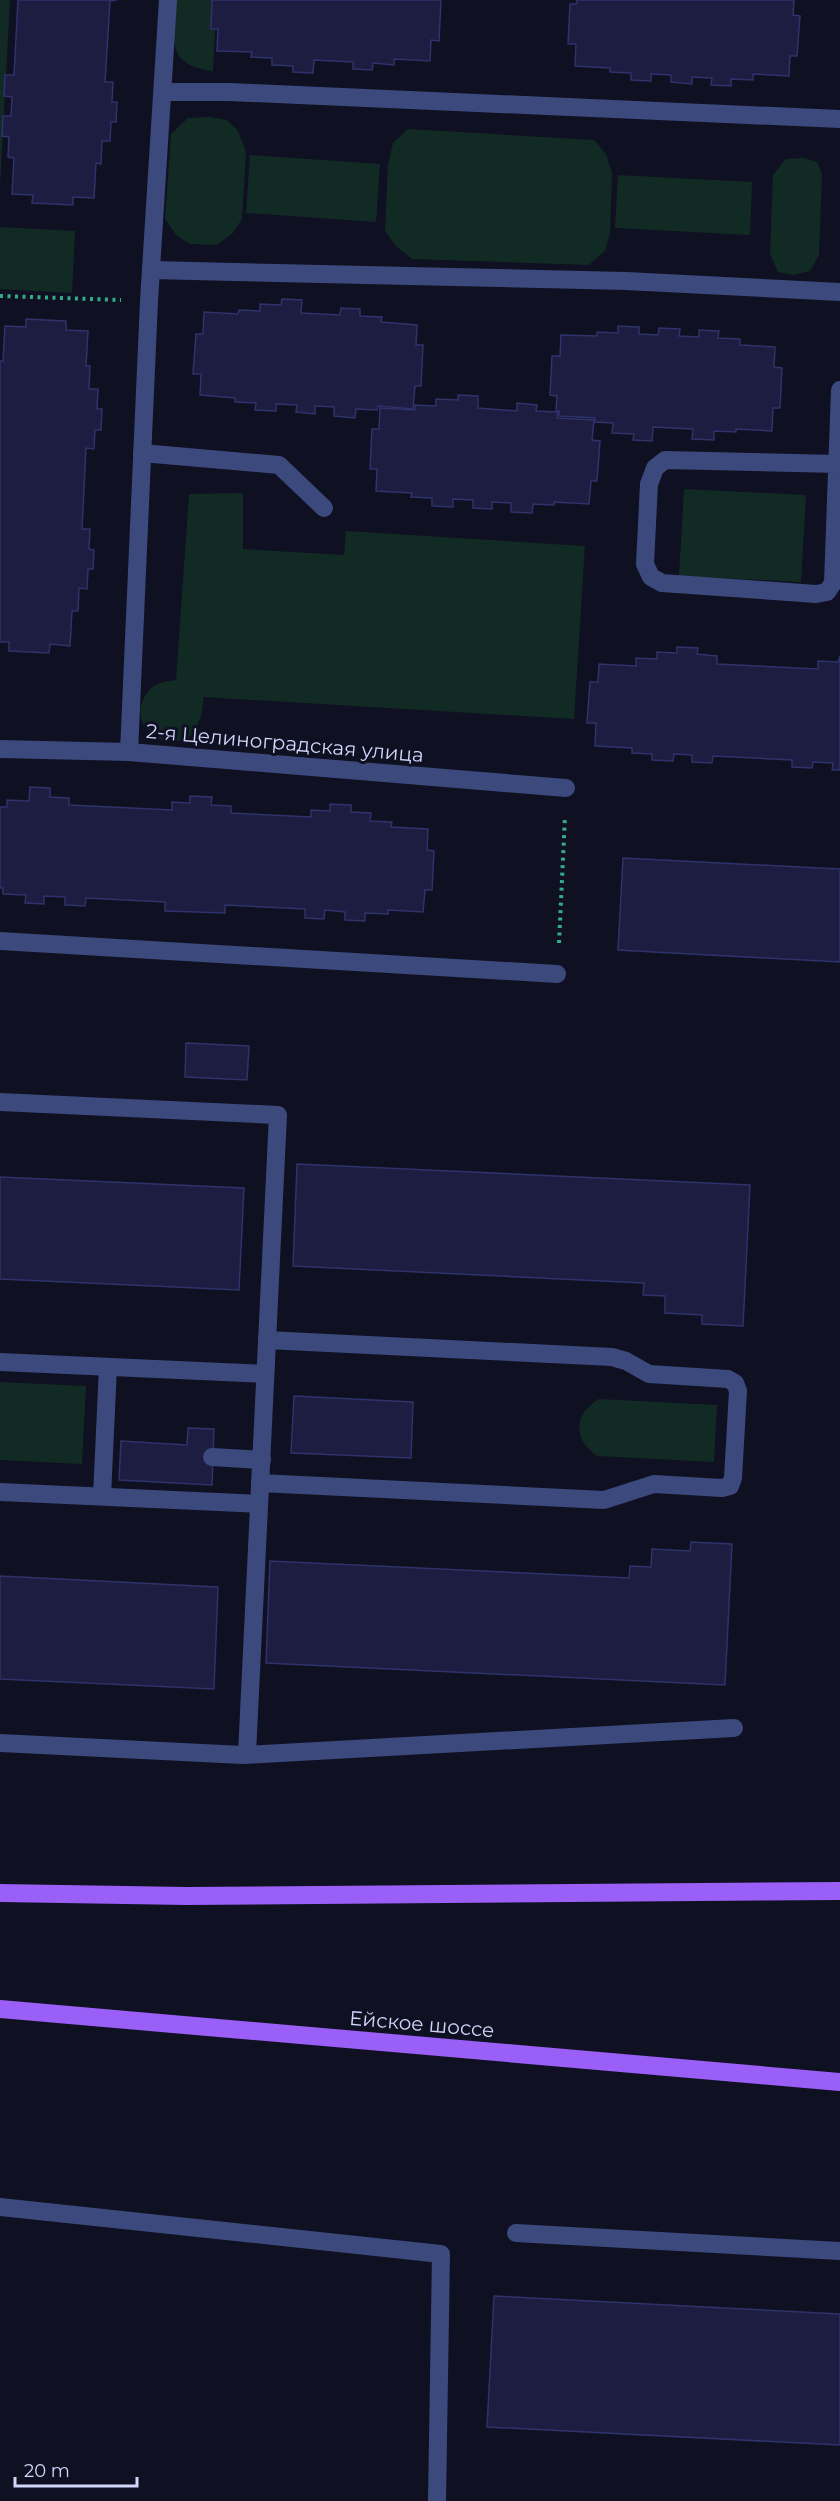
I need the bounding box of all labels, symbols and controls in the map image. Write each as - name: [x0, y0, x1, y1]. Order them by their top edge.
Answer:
- street label: 2-я Целиноградская улица: [145, 719, 425, 767]
- street label: Ейское шоссе: [348, 2006, 496, 2042]
- scale bar: [15, 2450, 136, 2488]
- text: 20 m: [24, 2460, 70, 2482]

